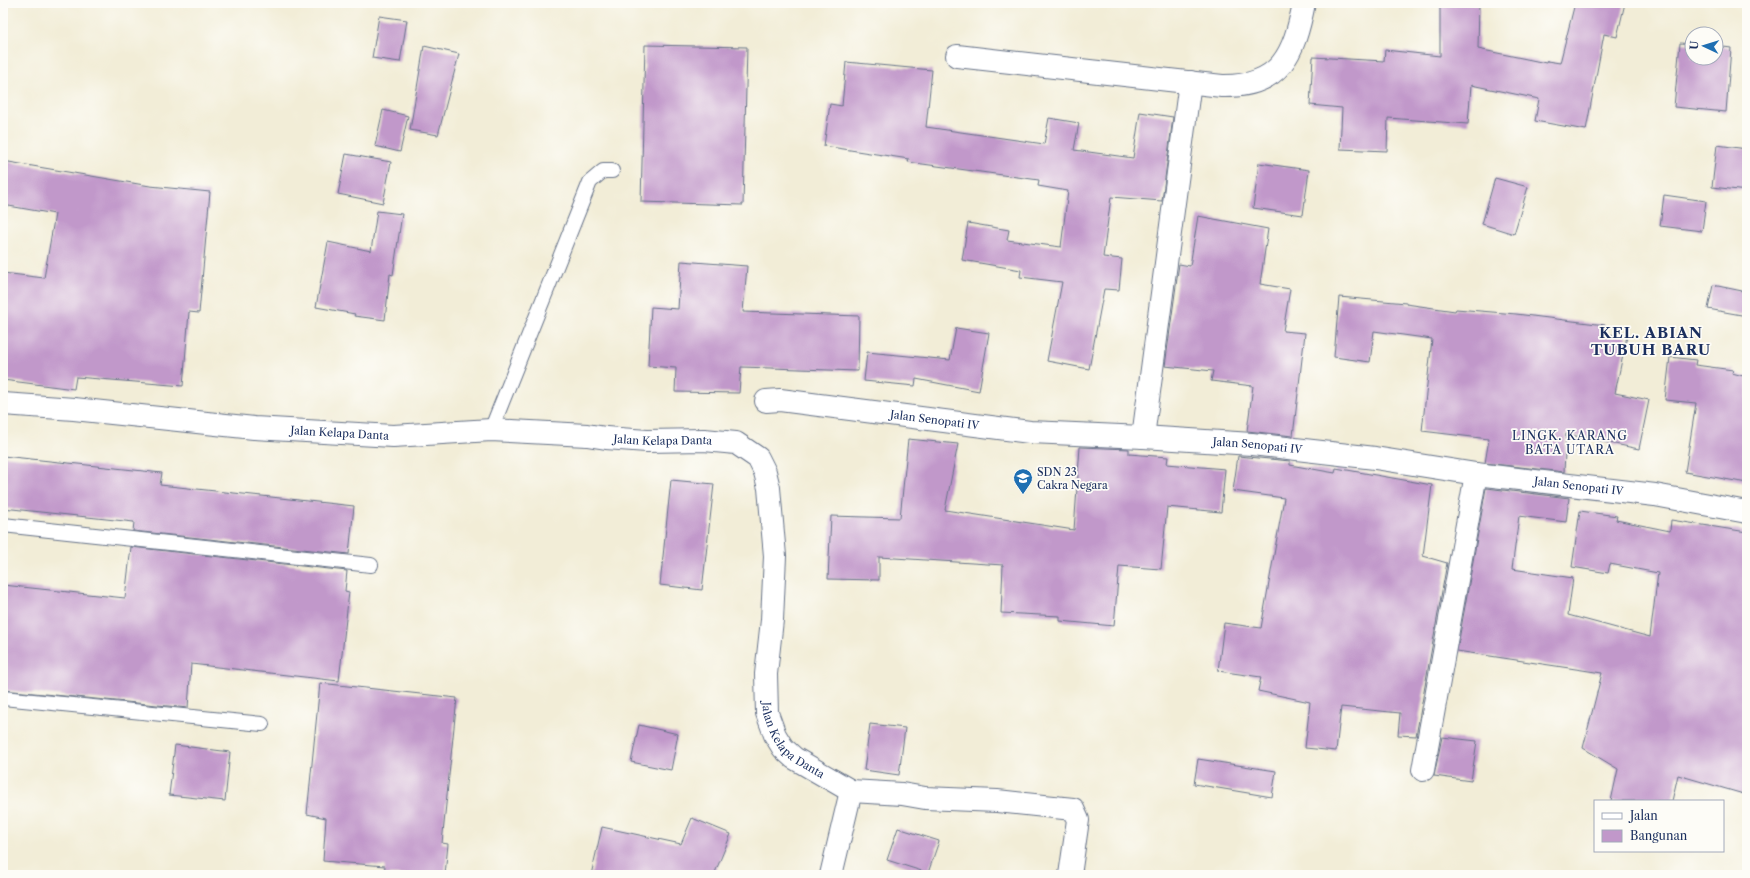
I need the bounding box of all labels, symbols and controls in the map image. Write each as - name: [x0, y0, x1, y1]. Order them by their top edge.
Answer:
- north arrow: [1684, 26, 1724, 66]
- text: U: [1687, 40, 1701, 50]
- district label: KEL. ABIAN TUBUH BARU: [1591, 323, 1711, 359]
- street label: Jalan Senopati IV: [887, 407, 981, 433]
- street label: Jalan Kelapa Danta: [288, 423, 390, 443]
- district label: LINGK. KARANG BATA UTARA: [1512, 428, 1628, 457]
- street label: Jalan Kelapa Danta: [611, 431, 713, 448]
- street label: Jalan Senopati IV: [1210, 434, 1304, 457]
- place label: SDN 23 Cakra Negara: [1037, 465, 1108, 492]
- school or university icon: SDN 23 Cakra Negara: [1012, 467, 1034, 495]
- street label: Jalan Senopati IV: [1531, 474, 1625, 498]
- street label: Jalan Kelapa Danta: [760, 700, 827, 781]
- legend: [1594, 800, 1724, 852]
- text: Jalan: [1628, 808, 1658, 823]
- text: Bangunan: [1630, 828, 1688, 843]

